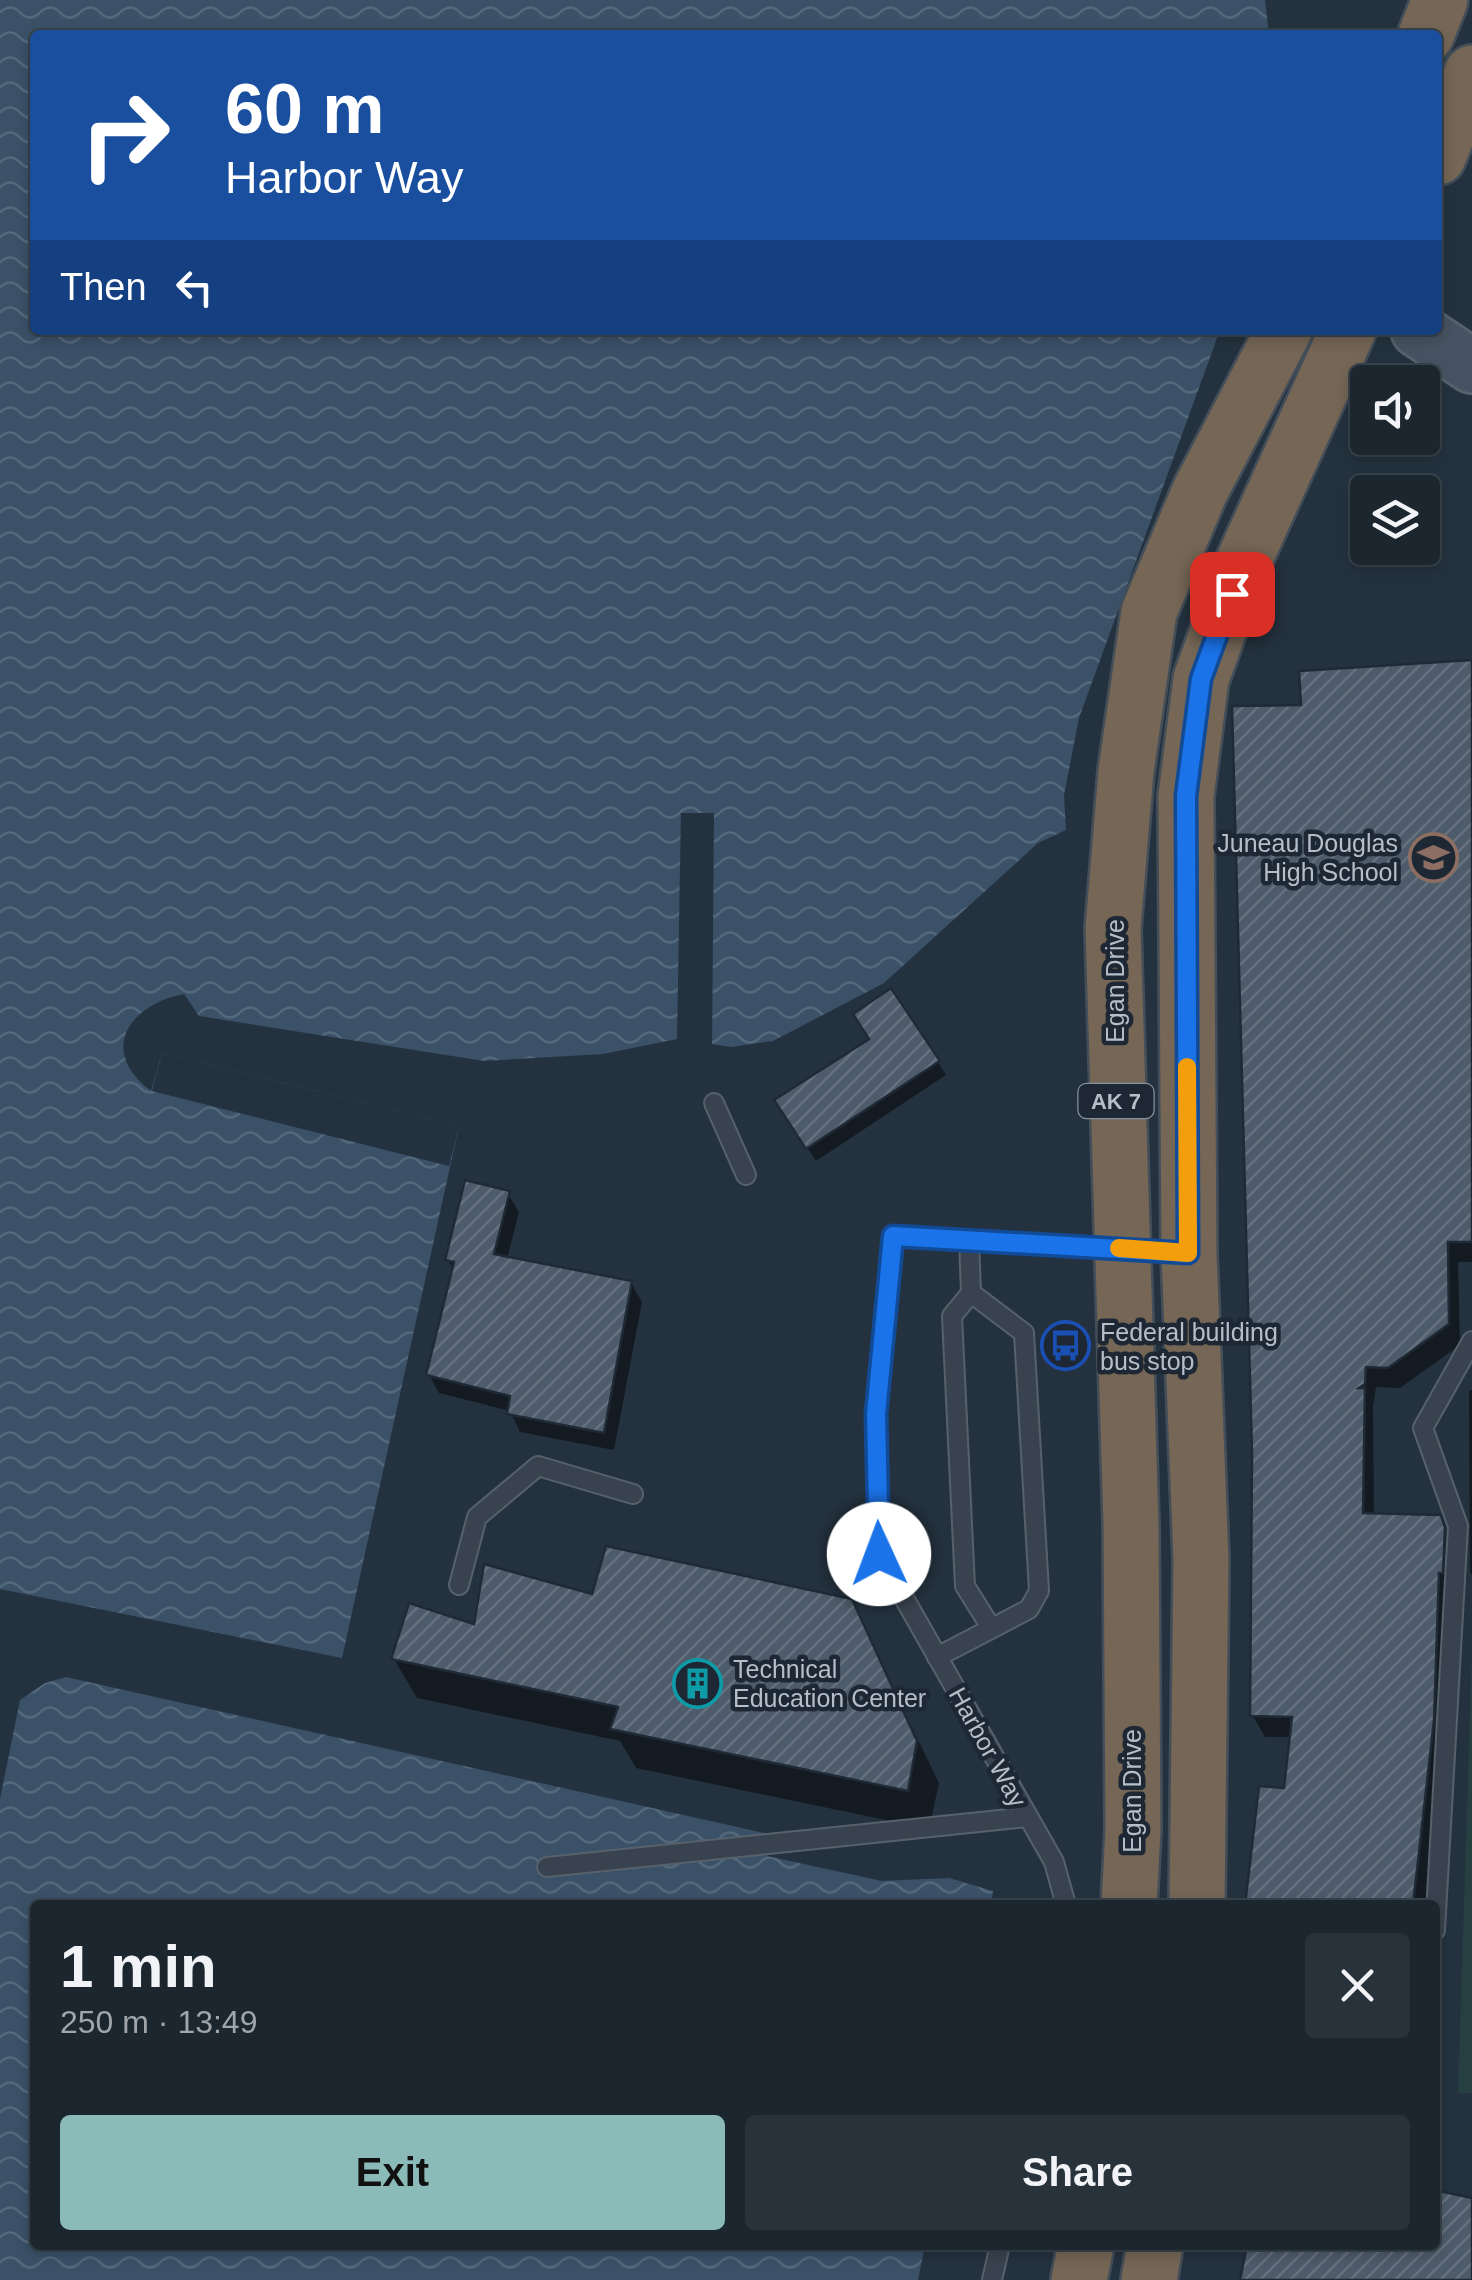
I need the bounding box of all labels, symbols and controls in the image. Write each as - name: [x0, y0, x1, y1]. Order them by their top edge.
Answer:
- icon: right: [60, 70, 190, 200]
- text: 60 m: [225, 70, 385, 148]
- text: Harbor Way: [225, 152, 463, 203]
- icon: left: [167, 260, 222, 315]
- text: Then: [60, 266, 147, 308]
- map controls: [1350, 365, 1440, 565]
- button: sound: [1350, 365, 1440, 455]
- button: layers: [1350, 475, 1440, 565]
- pin: [1190, 552, 1275, 637]
- icon: arrive: [1205, 567, 1260, 622]
- place label: Juneau Douglas High School: [1217, 829, 1398, 886]
- school or university icon: Juneau Douglas High School: [1407, 831, 1459, 883]
- street label: Egan Drive: [1101, 919, 1129, 1043]
- road number: AK 7: [1078, 1084, 1154, 1118]
- place label: Federal building bus stop: [1100, 1318, 1278, 1375]
- bus stop icon: Federal building bus stop: [1039, 1320, 1091, 1372]
- position arrow: [827, 1502, 931, 1606]
- place label: Technical Education Center: [733, 1655, 926, 1712]
- building icon: Technical Education Center: [672, 1657, 724, 1709]
- street label: Harbor Way: [944, 1682, 1033, 1812]
- street label: Egan Drive: [1118, 1729, 1146, 1853]
- text: 1 min: [60, 1933, 217, 2000]
- button: close: [1305, 1933, 1410, 2038]
- text: 250 m · 13:49: [60, 2004, 257, 2040]
- button: Exit: [60, 2115, 725, 2230]
- button: Share: [745, 2115, 1410, 2230]

